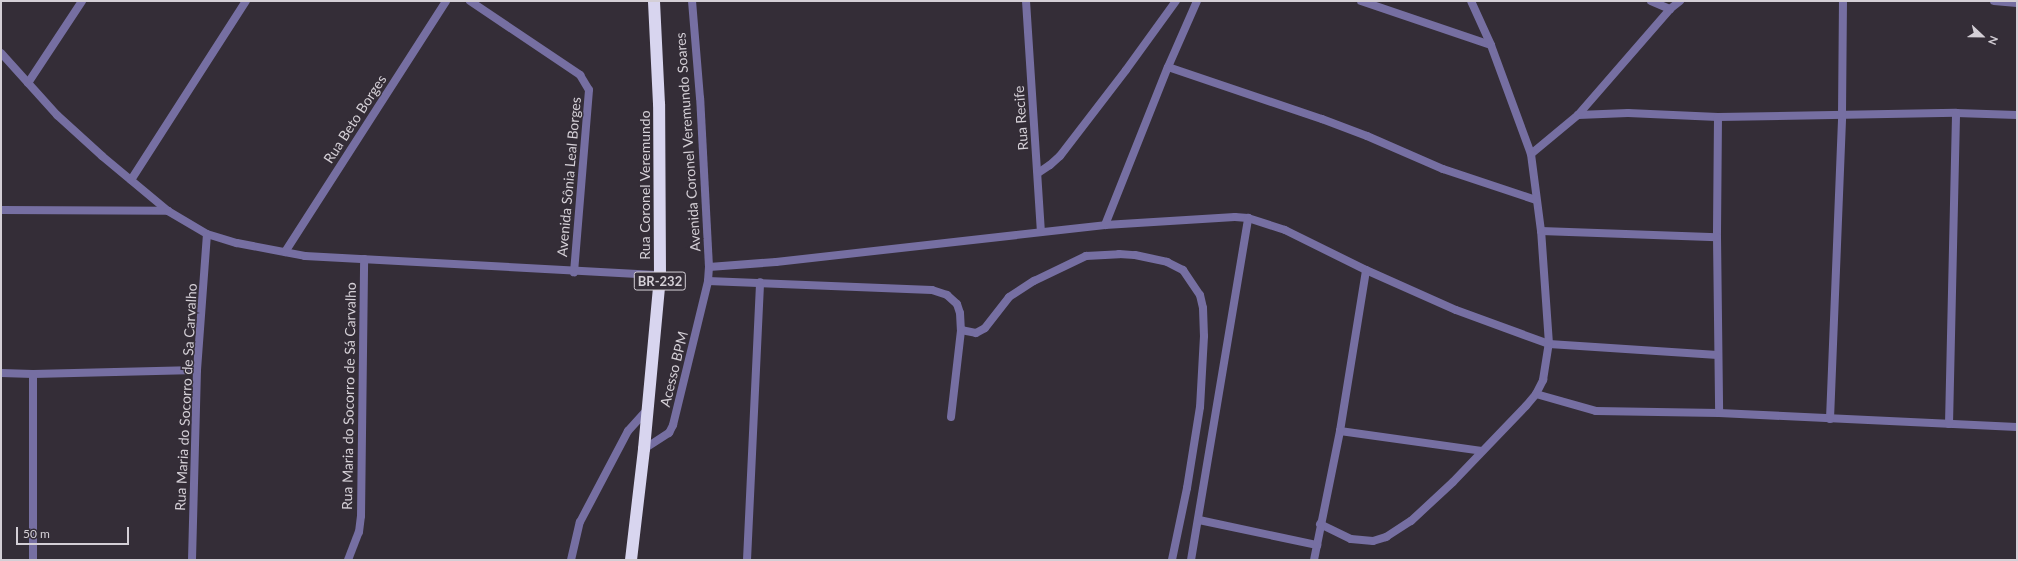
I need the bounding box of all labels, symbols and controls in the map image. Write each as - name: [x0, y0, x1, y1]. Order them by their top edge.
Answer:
- north arrow: [1962, 16, 2002, 56]
- street label: Avenida Coronel Veremundo Soares: [672, 32, 704, 252]
- text: N: [1986, 34, 2001, 47]
- street label: Rua Beto Borges: [320, 72, 390, 166]
- street label: Rua Recife: [1010, 85, 1032, 151]
- street label: Avenida Sônia Leal Borges: [554, 96, 584, 258]
- street label: Rua Coronel Veremundo: [637, 110, 653, 260]
- road number: BR-232: [633, 270, 687, 292]
- street label: Rua Maria do Socorro de Sá Carvalho: [339, 282, 359, 510]
- street label: Rua Maria do Socorro de Sa Carvalho: [172, 283, 200, 511]
- street label: Acesso BPM: [656, 329, 692, 409]
- scale bar: [18, 519, 131, 545]
- text: 50 m: [23, 526, 50, 541]

